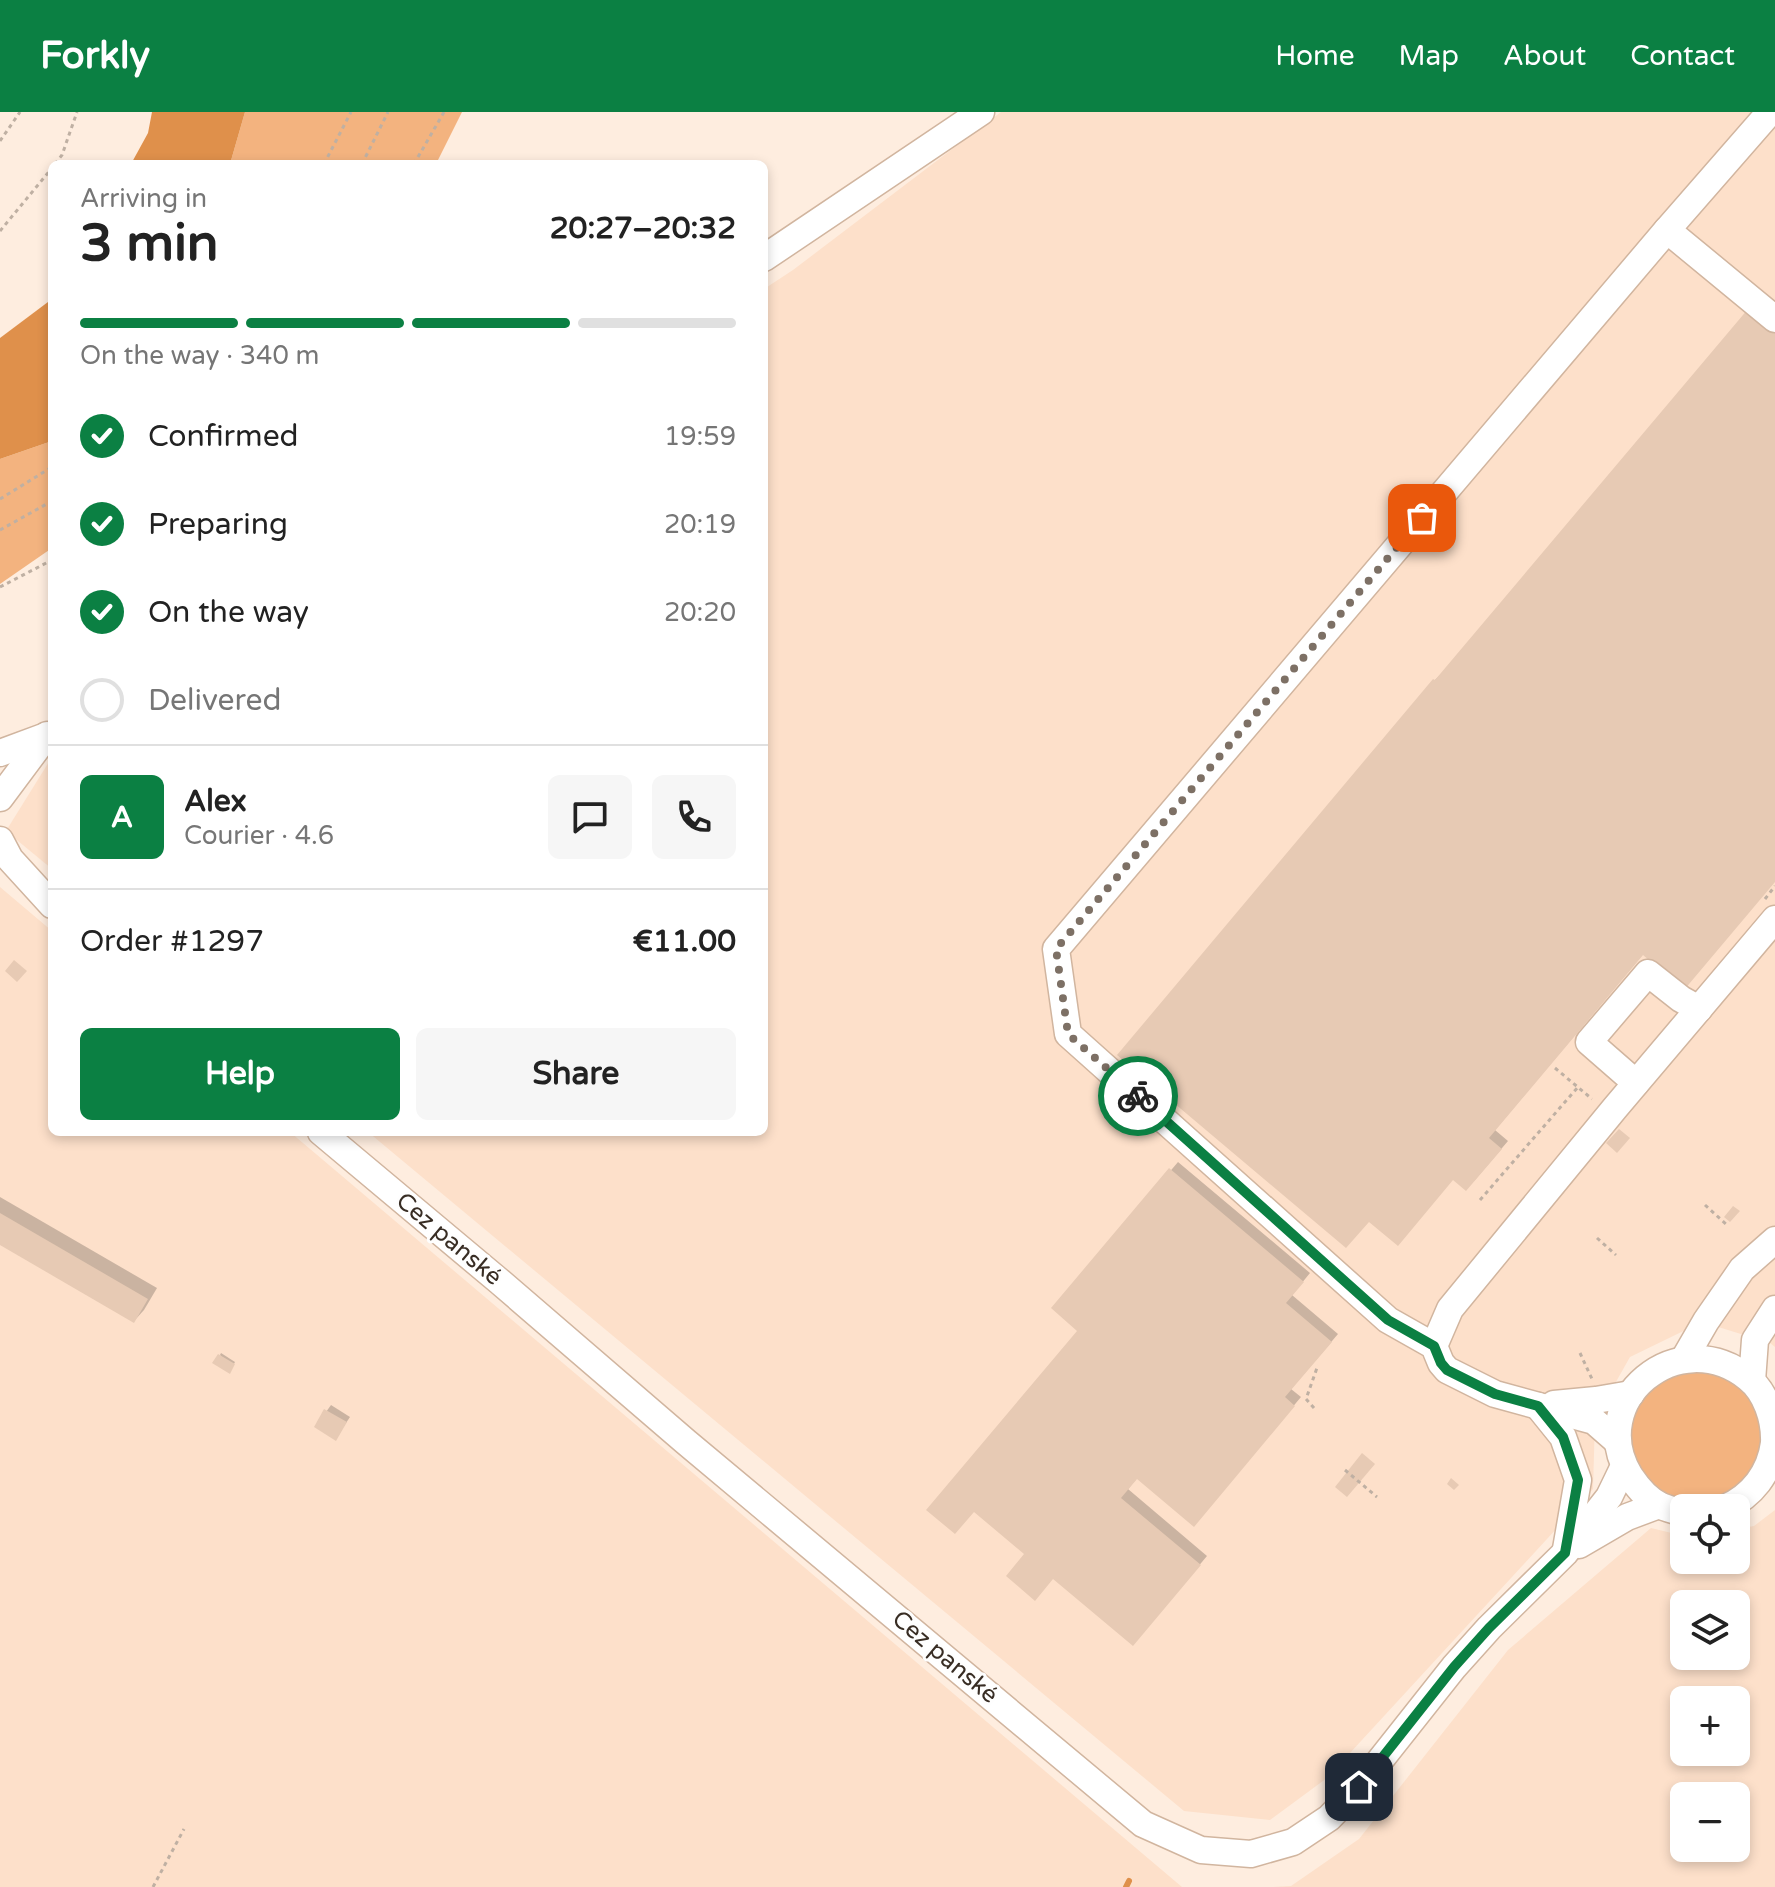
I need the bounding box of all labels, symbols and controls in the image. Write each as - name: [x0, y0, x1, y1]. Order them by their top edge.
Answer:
- text: Forkly: [40, 33, 150, 79]
- text: Home: [1275, 39, 1355, 73]
- text: Map: [1399, 39, 1459, 73]
- text: About: [1503, 39, 1586, 73]
- text: Contact: [1630, 39, 1735, 73]
- text: Arriving in: [80, 183, 207, 214]
- text: 20:27–20:32: [550, 210, 736, 247]
- text: 3 min: [80, 212, 219, 275]
- text: On the way · 340 m: [80, 340, 319, 371]
- icon: check: [80, 414, 124, 458]
- text: Confirmed: [148, 418, 299, 455]
- text: 19:59: [664, 421, 736, 452]
- pin: [1388, 484, 1456, 552]
- icon: bag: [1400, 496, 1444, 540]
- icon: check: [80, 502, 124, 546]
- text: Preparing: [148, 506, 288, 543]
- text: 20:19: [664, 509, 736, 540]
- icon: check: [80, 590, 124, 634]
- text: On the way: [148, 594, 309, 631]
- text: 20:20: [664, 597, 736, 628]
- text: Delivered: [148, 682, 282, 719]
- button: chat: [548, 775, 632, 859]
- button: phone: [652, 775, 736, 859]
- text: Alex: [184, 783, 247, 820]
- text: A: [111, 799, 133, 836]
- text: Courier · 4.6: [184, 820, 334, 851]
- text: Order #1297: [80, 923, 264, 960]
- text: €11.00: [632, 923, 736, 960]
- button: Help: [80, 1028, 400, 1120]
- button: Share: [416, 1028, 736, 1120]
- courier: [1098, 1056, 1178, 1136]
- icon: bike: [1116, 1074, 1160, 1118]
- street label: Cez panské: [390, 1186, 508, 1292]
- map controls: [1670, 1494, 1750, 1862]
- button: locate: [1670, 1494, 1750, 1574]
- button: layers: [1670, 1590, 1750, 1670]
- street label: Cez panské: [886, 1604, 1004, 1710]
- button: +: [1670, 1686, 1750, 1766]
- pin: [1325, 1753, 1393, 1821]
- icon: home: [1337, 1765, 1381, 1809]
- button: −: [1670, 1782, 1750, 1862]

